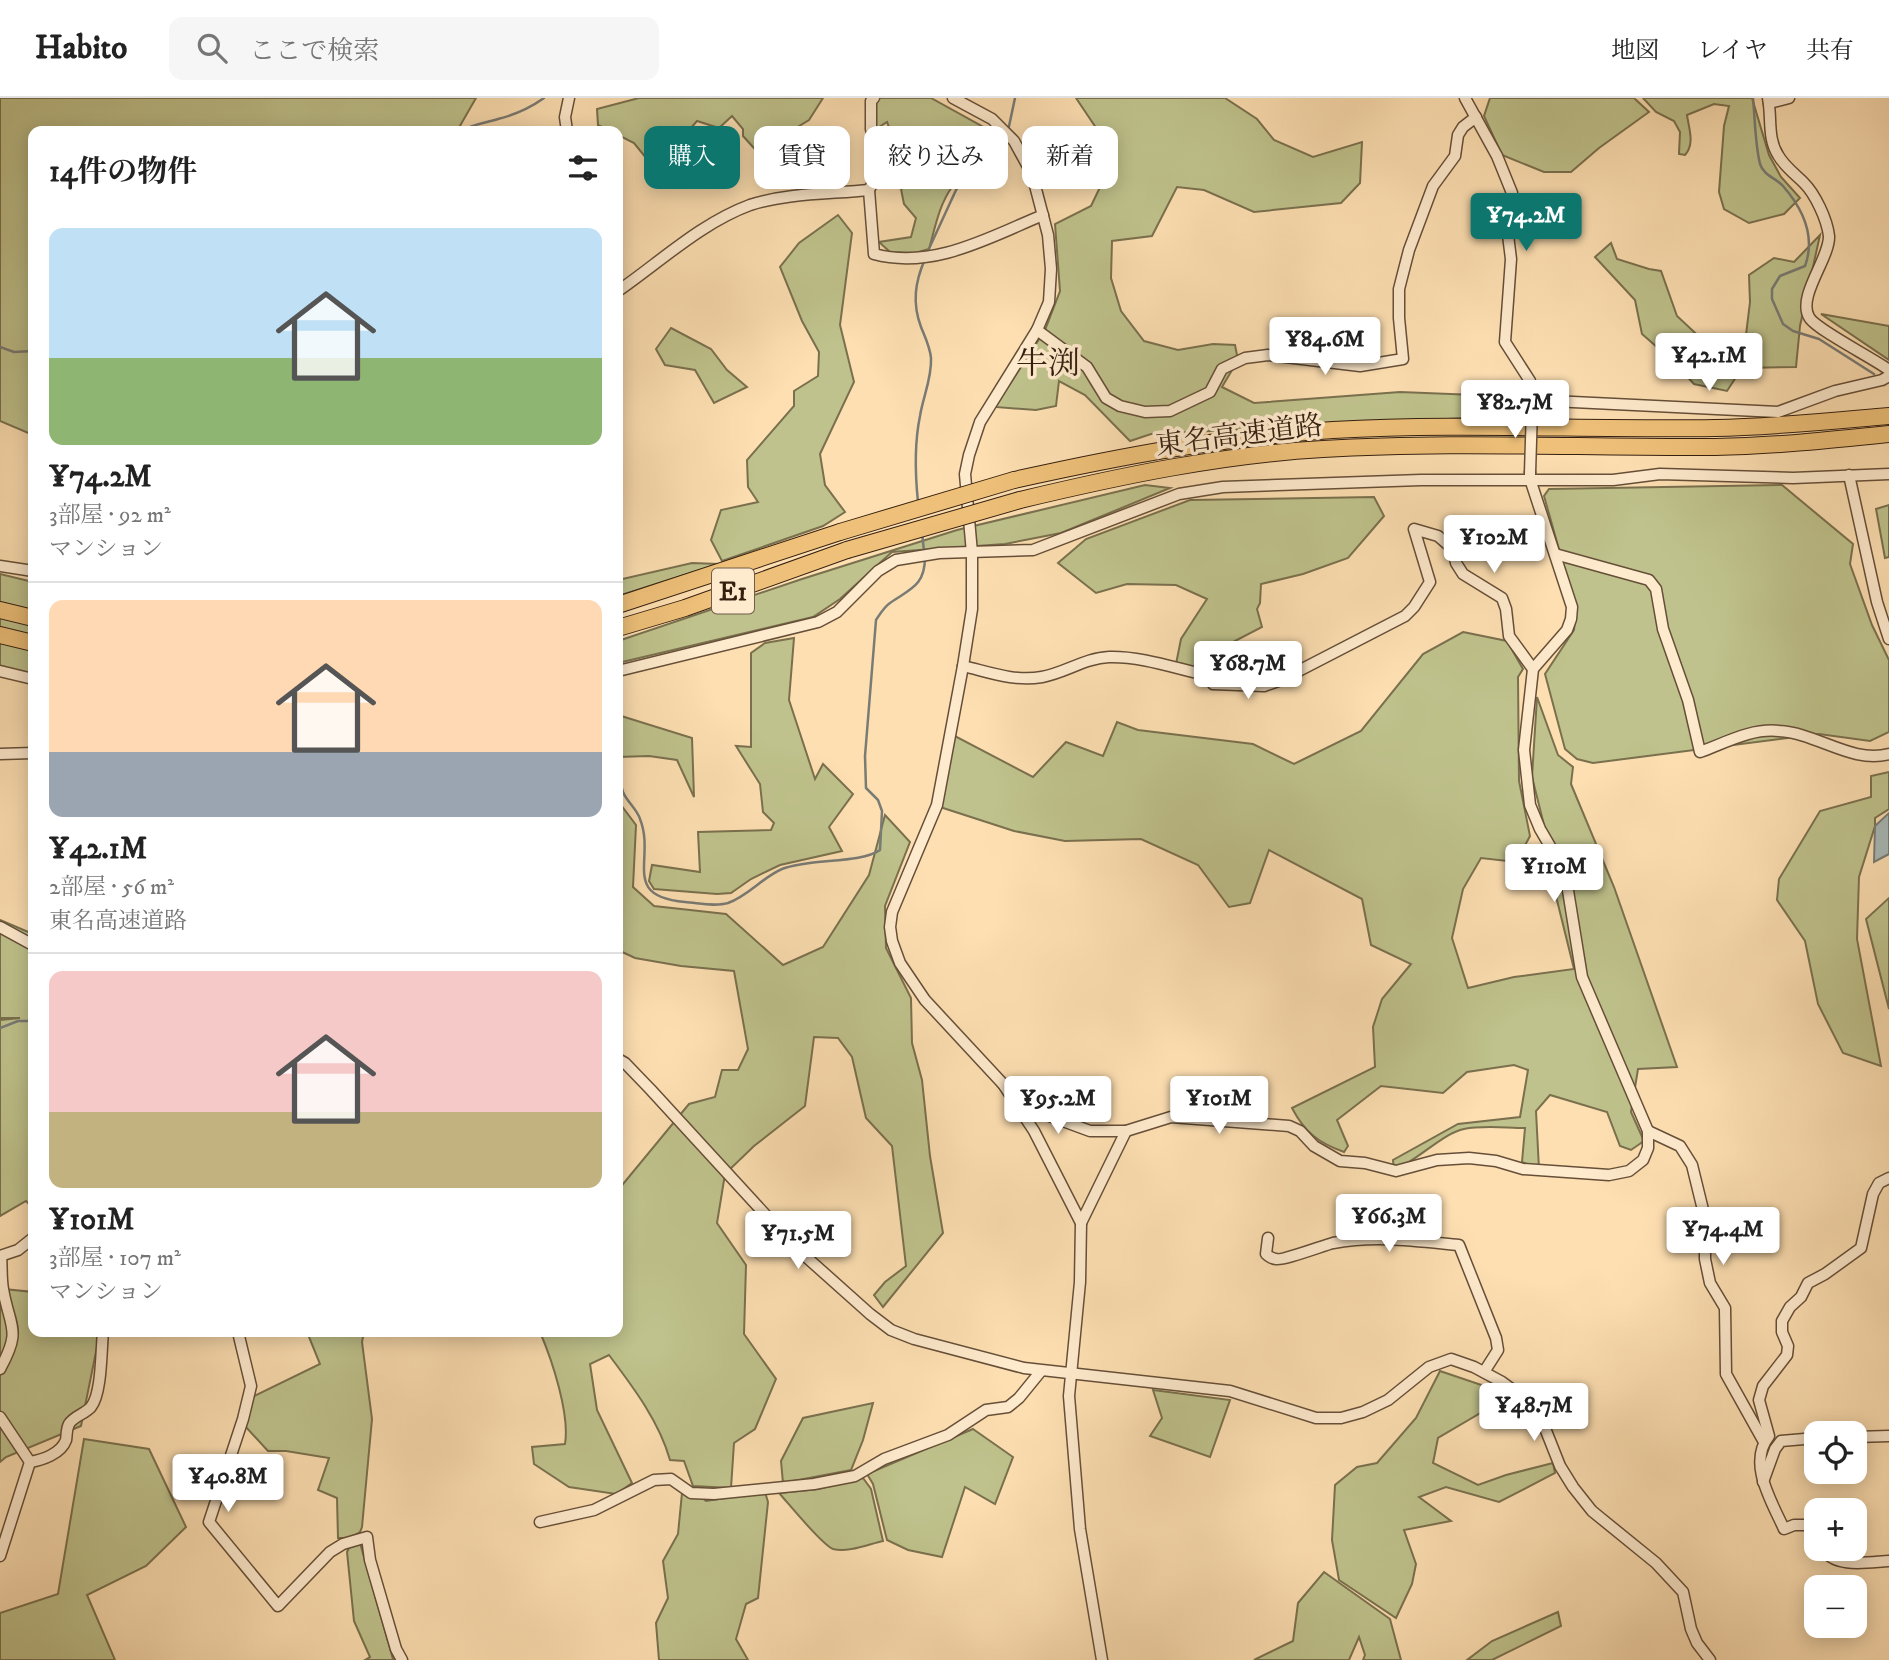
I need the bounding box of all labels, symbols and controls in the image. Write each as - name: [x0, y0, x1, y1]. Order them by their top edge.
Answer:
- search box: [169, 17, 659, 80]
- text: Habito: [35, 28, 127, 69]
- icon: search: [193, 29, 231, 67]
- text: ここで検索: [249, 35, 379, 68]
- text: 地図: [1611, 36, 1659, 66]
- text: レイヤ: [1697, 36, 1768, 66]
- text: 共有: [1806, 36, 1854, 66]
- chip: 購入: [644, 126, 740, 189]
- chip: 賃貸: [754, 126, 850, 189]
- chip: 絞り込み: [864, 126, 1008, 189]
- chip: 新着: [1022, 126, 1118, 189]
- icon: filters: [564, 149, 602, 187]
- text: 14件の物件: [49, 154, 197, 191]
- pin: ¥74.2M: [1469, 194, 1583, 253]
- text: ¥74.2M: [1487, 201, 1565, 230]
- icon: home: [263, 273, 389, 399]
- pin: ¥84.6M: [1268, 317, 1382, 377]
- text: ¥84.6M: [1285, 325, 1365, 354]
- pin: ¥42.1M: [1652, 334, 1766, 393]
- text: ¥42.1M: [1671, 341, 1747, 370]
- district label: 牛渕: [1016, 345, 1080, 385]
- pin: ¥82.7M: [1458, 380, 1572, 440]
- text: ¥82.7M: [1477, 388, 1553, 417]
- street label: 東名高速道路: [1154, 408, 1325, 463]
- text: ¥74.2M: [49, 459, 152, 496]
- text: 3部屋 · 92 m²: [49, 501, 171, 530]
- pin: ¥102M: [1445, 516, 1543, 575]
- text: ¥102M: [1460, 523, 1528, 552]
- text: マンション: [49, 535, 163, 564]
- road number: E1: [712, 569, 754, 614]
- pin: ¥68.7M: [1191, 642, 1305, 701]
- icon: home: [263, 645, 389, 771]
- text: ¥68.7M: [1210, 649, 1286, 678]
- text: ¥42.1M: [49, 831, 147, 868]
- pin: ¥110M: [1505, 844, 1603, 904]
- text: ¥110M: [1521, 852, 1587, 881]
- text: 2部屋 · 56 m²: [49, 873, 174, 902]
- text: 東名高速道路: [49, 907, 187, 936]
- icon: home: [263, 1016, 389, 1142]
- pin: ¥95.2M: [1001, 1076, 1115, 1136]
- pin: ¥101M: [1170, 1076, 1268, 1136]
- text: ¥95.2M: [1020, 1084, 1096, 1113]
- text: ¥101M: [1186, 1084, 1252, 1113]
- pin: ¥66.3M: [1332, 1194, 1446, 1254]
- text: ¥101M: [49, 1202, 135, 1239]
- text: ¥66.3M: [1352, 1202, 1426, 1231]
- pin: ¥74.4M: [1666, 1208, 1780, 1267]
- pin: ¥71.5M: [741, 1212, 855, 1271]
- text: ¥74.4M: [1683, 1215, 1763, 1244]
- text: ¥71.5M: [761, 1219, 835, 1248]
- text: 3部屋 · 107 m²: [49, 1244, 181, 1273]
- text: マンション: [49, 1278, 163, 1307]
- pin: ¥48.7M: [1477, 1384, 1591, 1443]
- text: ¥48.7M: [1495, 1391, 1573, 1420]
- map controls: [1804, 1421, 1867, 1638]
- button: locate: [1804, 1421, 1867, 1484]
- pin: ¥40.8M: [171, 1454, 285, 1514]
- text: ¥40.8M: [188, 1462, 268, 1491]
- button: +: [1804, 1498, 1867, 1561]
- button: −: [1804, 1575, 1867, 1638]

